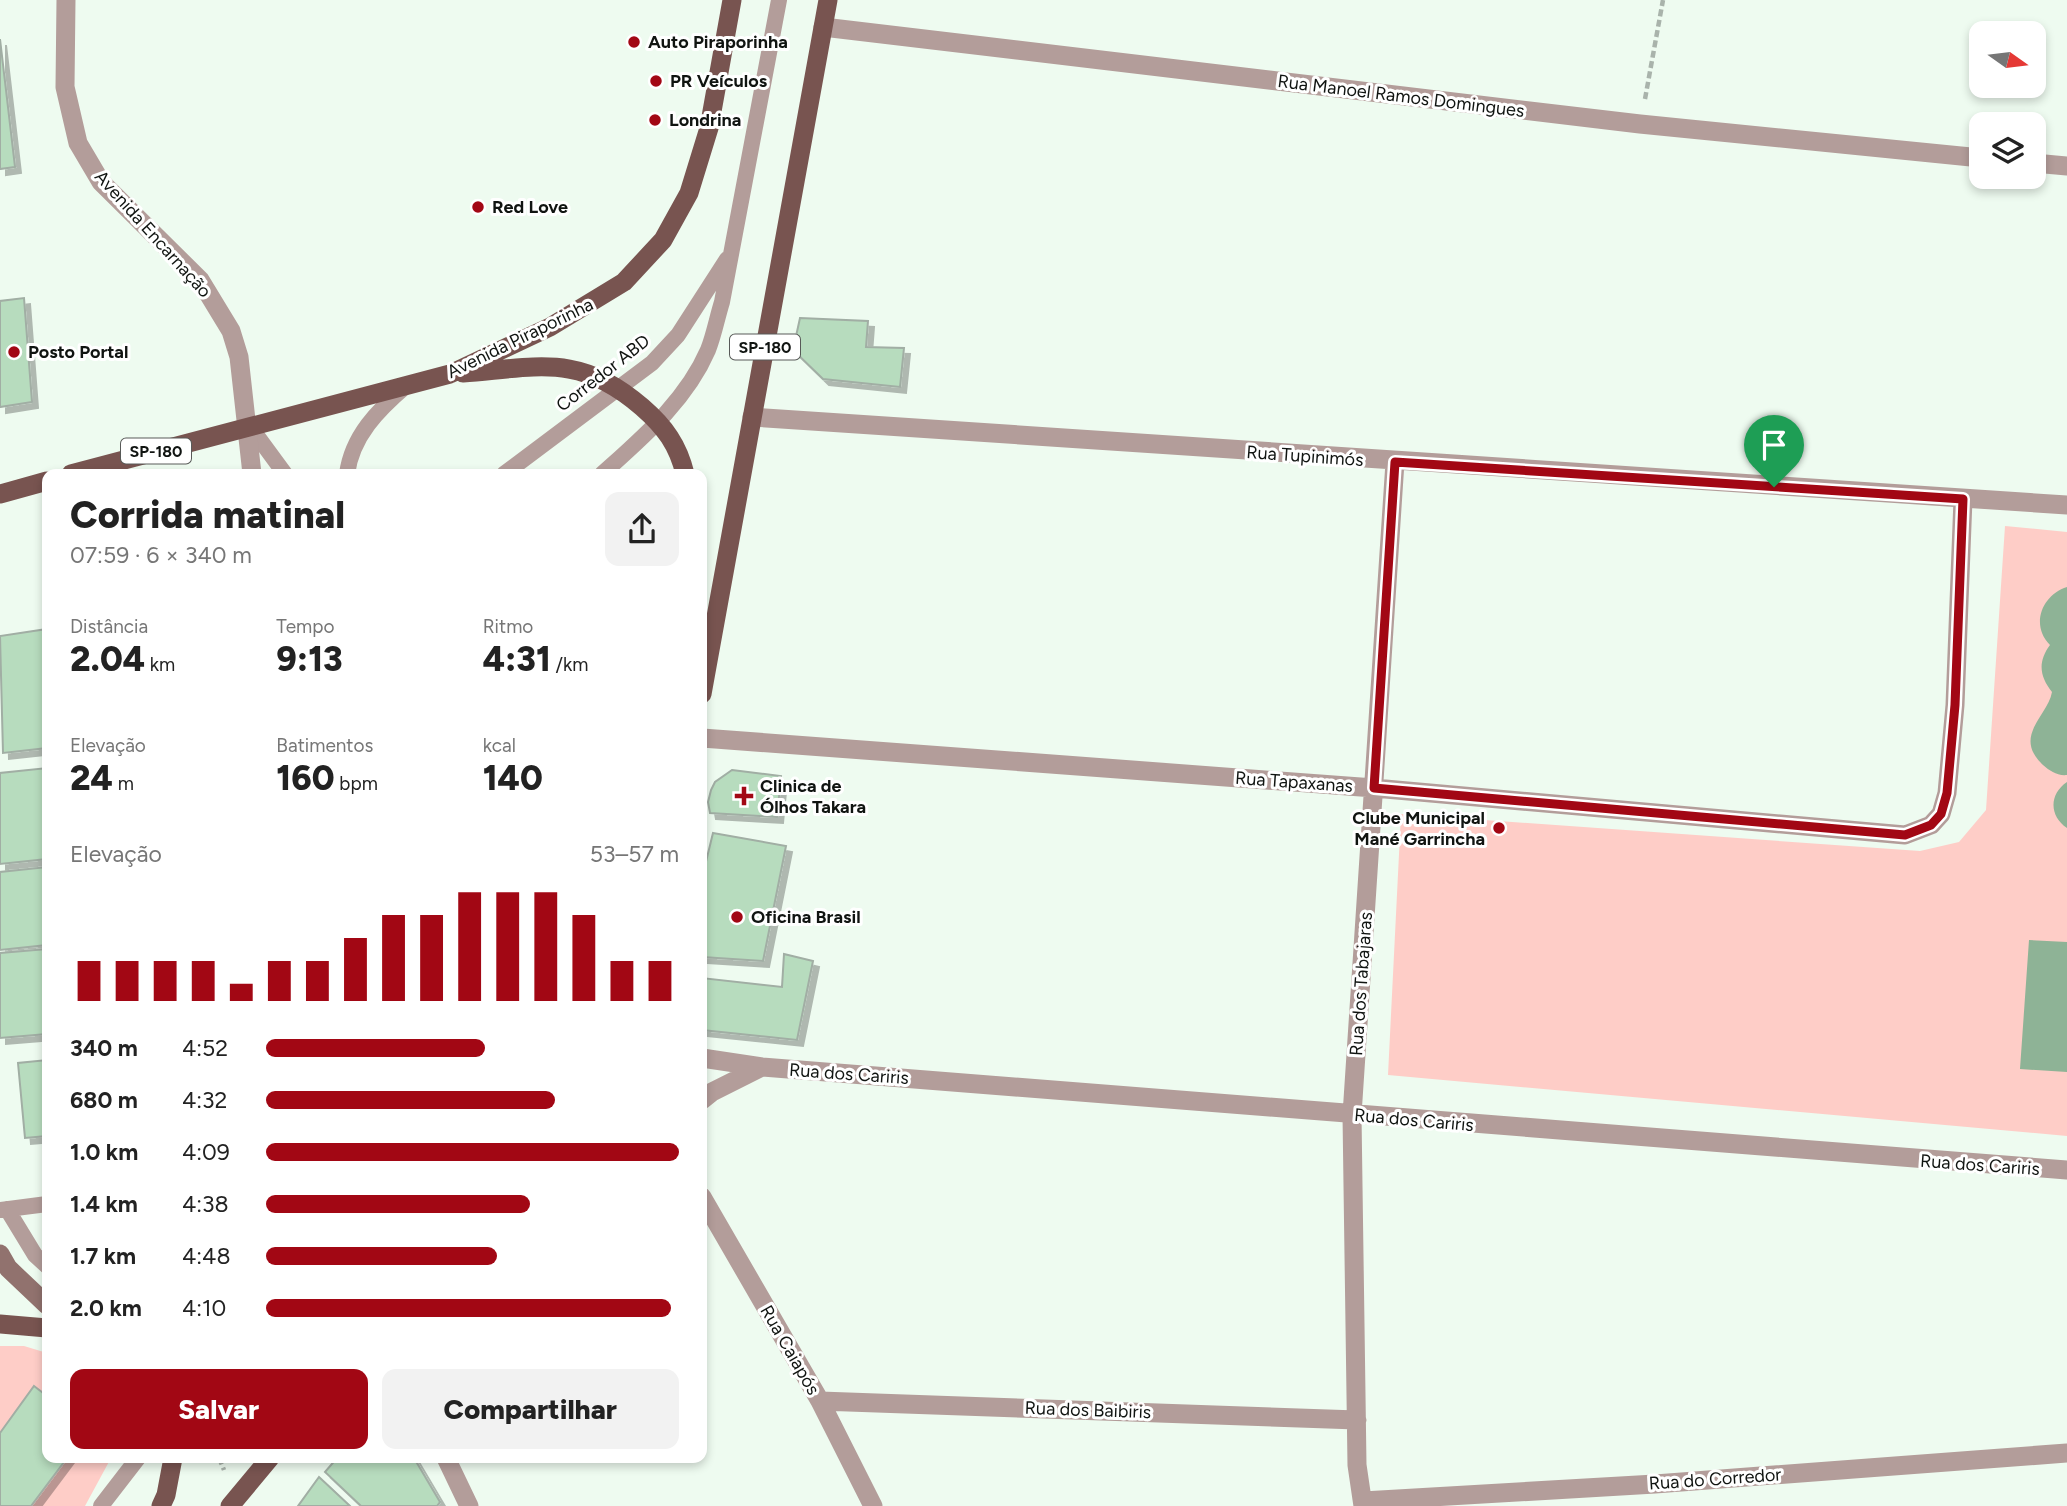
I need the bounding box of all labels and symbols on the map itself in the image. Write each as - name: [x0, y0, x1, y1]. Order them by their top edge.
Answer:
- north arrow: [1969, 21, 2046, 98]
- place label: Auto Piraporinha: [648, 31, 788, 53]
- marker: Auto Piraporinha: [626, 34, 642, 50]
- place label: PR Veículos: [670, 70, 768, 92]
- street label: Rua Manoel Ramos Domingues: [1276, 70, 1526, 122]
- marker: PR Veículos: [648, 73, 664, 89]
- place label: Londrina: [669, 109, 741, 131]
- marker: Londrina: [647, 112, 663, 128]
- street label: Avenida Encarnação: [90, 166, 216, 302]
- place label: Red Love: [492, 196, 568, 218]
- marker: Red Love: [470, 199, 486, 215]
- street label: Avenida Piraporinha: [443, 293, 597, 383]
- street label: Corredor ABD: [552, 330, 654, 416]
- road number: SP-180: [730, 334, 800, 360]
- place label: Posto Portal: [28, 341, 128, 363]
- marker: Posto Portal: [6, 344, 22, 360]
- pin: [1744, 415, 1804, 487]
- road number: SP-180: [121, 438, 191, 464]
- street label: Rua Tupinimós: [1246, 441, 1364, 471]
- street label: Rua Tapaxanas: [1234, 767, 1354, 797]
- place label: Clinica de Ólhos Takara: [760, 775, 866, 818]
- marker: Clinica de Ólhos Takara: [734, 786, 754, 806]
- place label: Clube Municipal Mané Garrincha: [1352, 807, 1485, 850]
- marker: Clube Municipal Mané Garrincha: [1491, 820, 1507, 836]
- place label: Oficina Brasil: [751, 906, 861, 928]
- marker: Oficina Brasil: [729, 909, 745, 925]
- street label: Rua dos Tabajaras: [1345, 911, 1377, 1057]
- street label: Rua dos Cariris: [788, 1059, 910, 1089]
- street label: Rua dos Cariris: [1353, 1104, 1475, 1136]
- street label: Rua dos Cariris: [1919, 1150, 2041, 1180]
- street label: Rua Caiapós: [755, 1301, 825, 1399]
- street label: Rua dos Baibiris: [1024, 1397, 1152, 1423]
- street label: Rua do Corredor: [1648, 1463, 1782, 1495]

